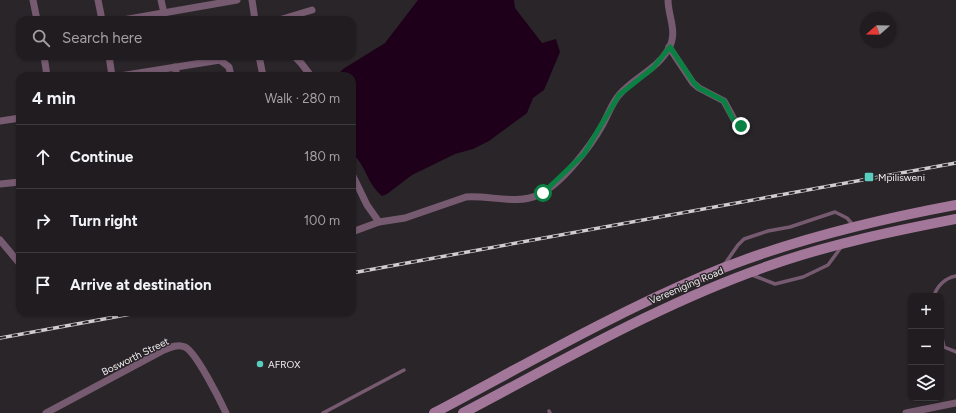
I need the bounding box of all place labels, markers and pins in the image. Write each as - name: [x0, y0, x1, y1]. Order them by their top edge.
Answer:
- marker: Mpilisweni: [863, 171, 875, 183]
- place label: Mpilisweni: [878, 171, 925, 184]
- place label: AFROX: [268, 358, 301, 371]
- marker: AFROX: [255, 359, 265, 369]

